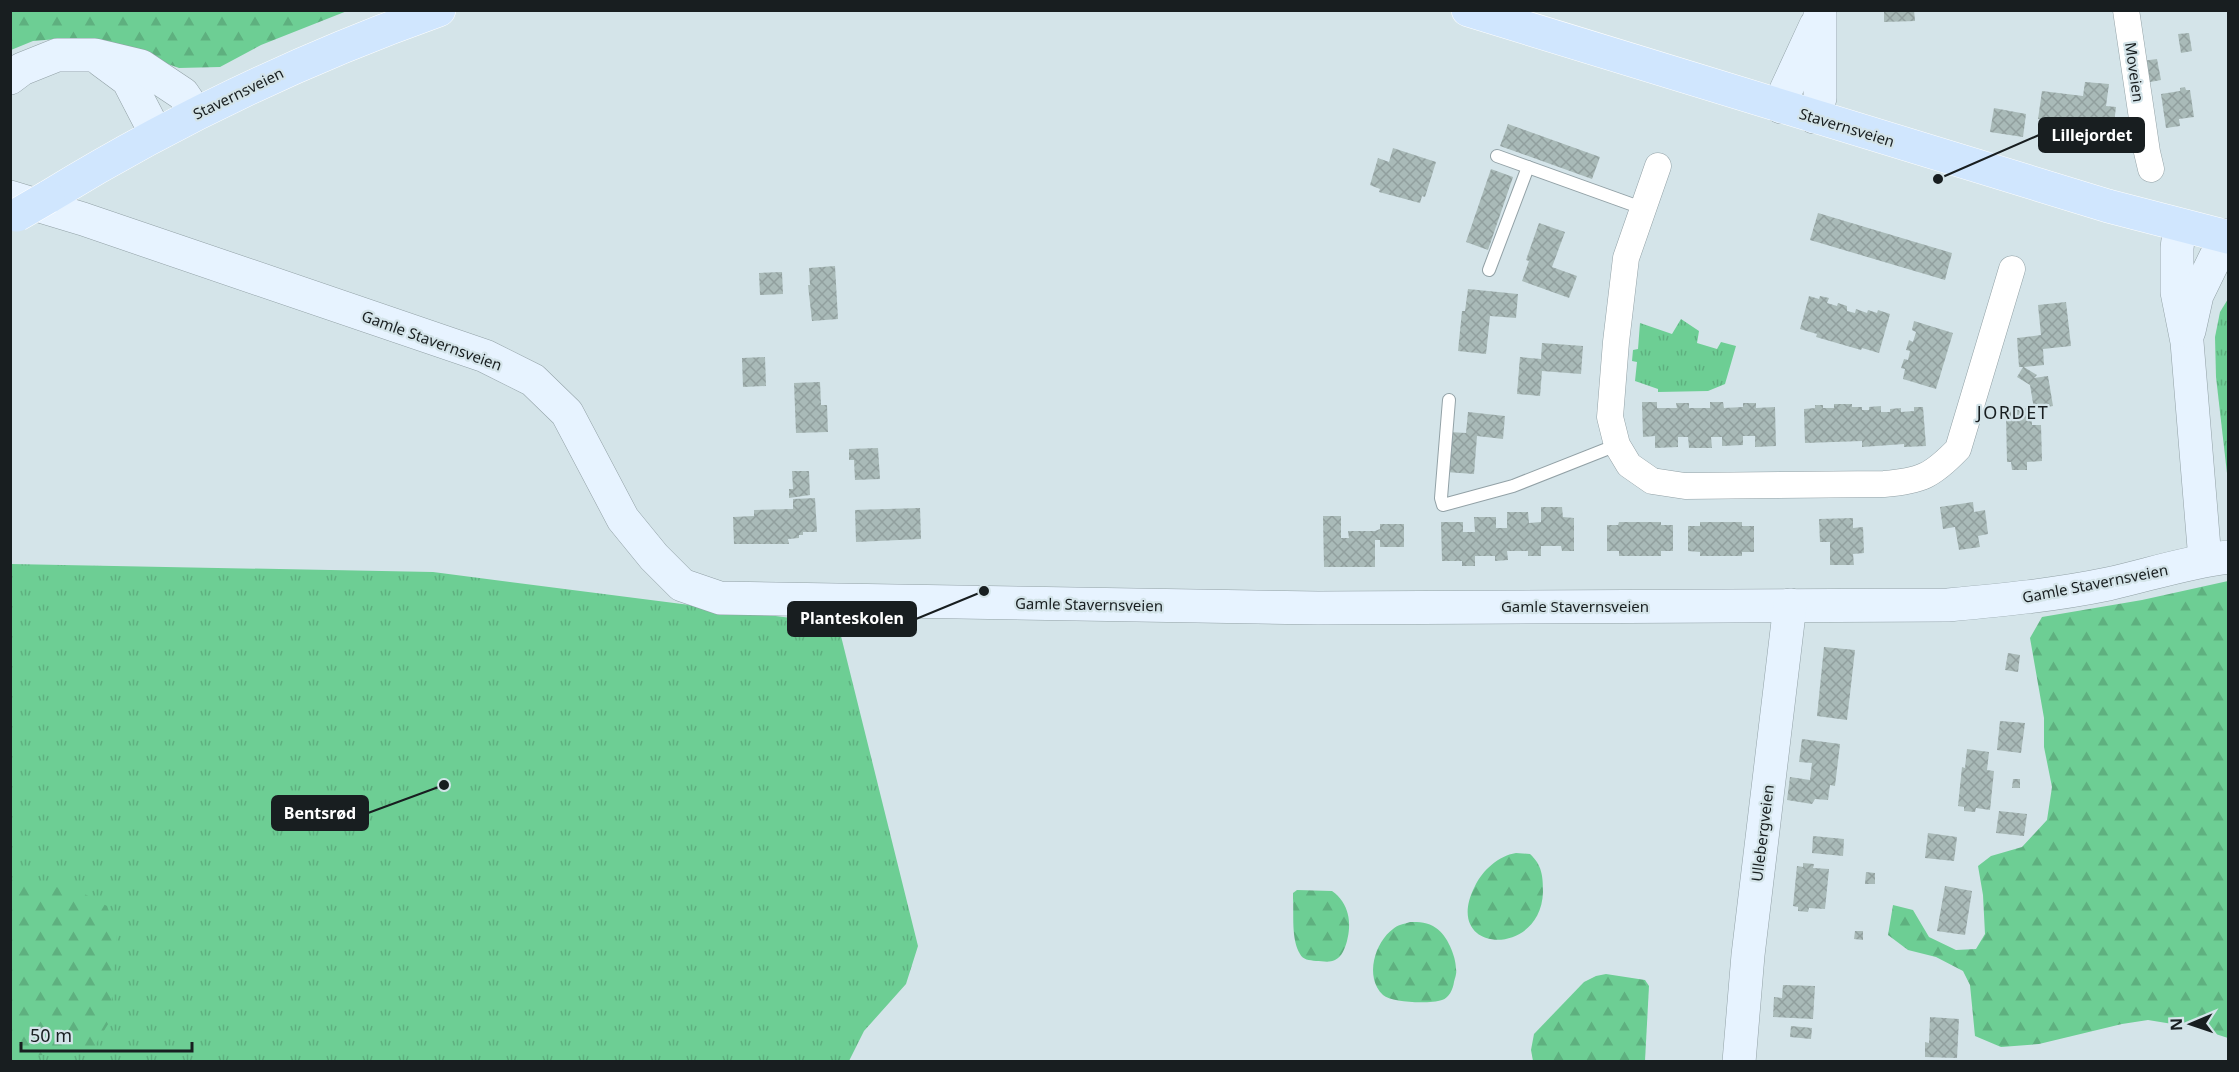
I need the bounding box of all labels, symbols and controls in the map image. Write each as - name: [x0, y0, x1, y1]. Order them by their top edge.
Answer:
- street label: Moveien: [2121, 41, 2149, 103]
- street label: Stavernsveien: [189, 62, 287, 124]
- street label: Stavernsveien: [1797, 103, 1897, 151]
- callout: Lillejordet: [2039, 118, 2144, 152]
- text: Lillejordet: [2051, 124, 2133, 146]
- street label: Gamle Stavernsveien: [359, 305, 505, 375]
- district label: JORDET: [1975, 400, 2049, 424]
- street label: Gamle Stavernsveien: [2020, 559, 2170, 607]
- street label: Gamle Stavernsveien: [1015, 593, 1163, 615]
- street label: Gamle Stavernsveien: [1501, 596, 1649, 616]
- callout: Planteskolen: [788, 602, 916, 636]
- text: Planteskolen: [800, 607, 904, 629]
- street label: Ullebergveien: [1746, 783, 1778, 883]
- callout: Bentsrød: [272, 796, 368, 830]
- text: Bentsrød: [284, 802, 356, 824]
- north arrow: [2161, 994, 2221, 1054]
- scale bar: [21, 1015, 192, 1053]
- text: N: [2165, 1018, 2187, 1031]
- text: 50 m: [30, 1023, 72, 1047]

